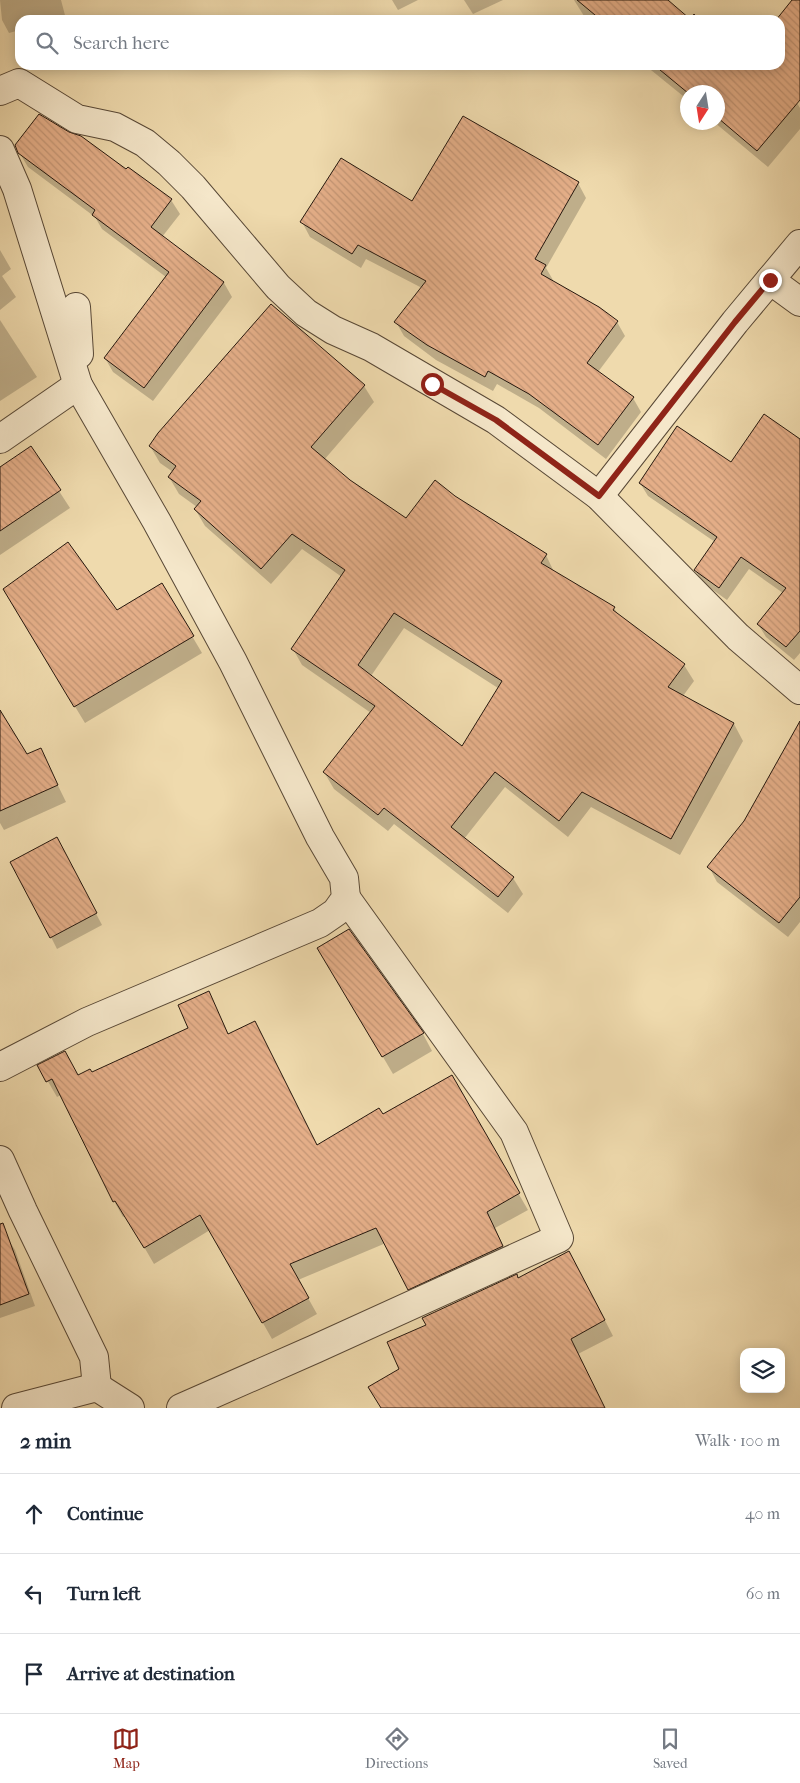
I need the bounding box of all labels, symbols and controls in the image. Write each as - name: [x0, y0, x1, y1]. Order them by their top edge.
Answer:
- search box: [15, 15, 785, 70]
- icon: search: [33, 29, 61, 57]
- text: Search here: [73, 32, 169, 54]
- north arrow: [680, 85, 725, 130]
- route end: [759, 269, 782, 292]
- route start: [421, 373, 444, 396]
- map controls: [740, 1348, 785, 1393]
- button: layers: [740, 1348, 785, 1393]
- text: 2 min: [20, 1429, 71, 1453]
- text: Walk · 100 m: [695, 1431, 780, 1450]
- icon: ahead: [20, 1500, 48, 1528]
- text: Continue: [67, 1503, 143, 1525]
- text: 40 m: [745, 1504, 780, 1523]
- icon: left: [20, 1580, 48, 1608]
- text: Turn left: [67, 1583, 141, 1605]
- text: 60 m: [746, 1584, 780, 1603]
- icon: arrive: [20, 1660, 48, 1688]
- text: Arrive at destination: [67, 1663, 235, 1685]
- tab: Map: [112, 1725, 140, 1772]
- tab: Directions: [365, 1725, 428, 1772]
- tab: Saved: [653, 1725, 688, 1772]

